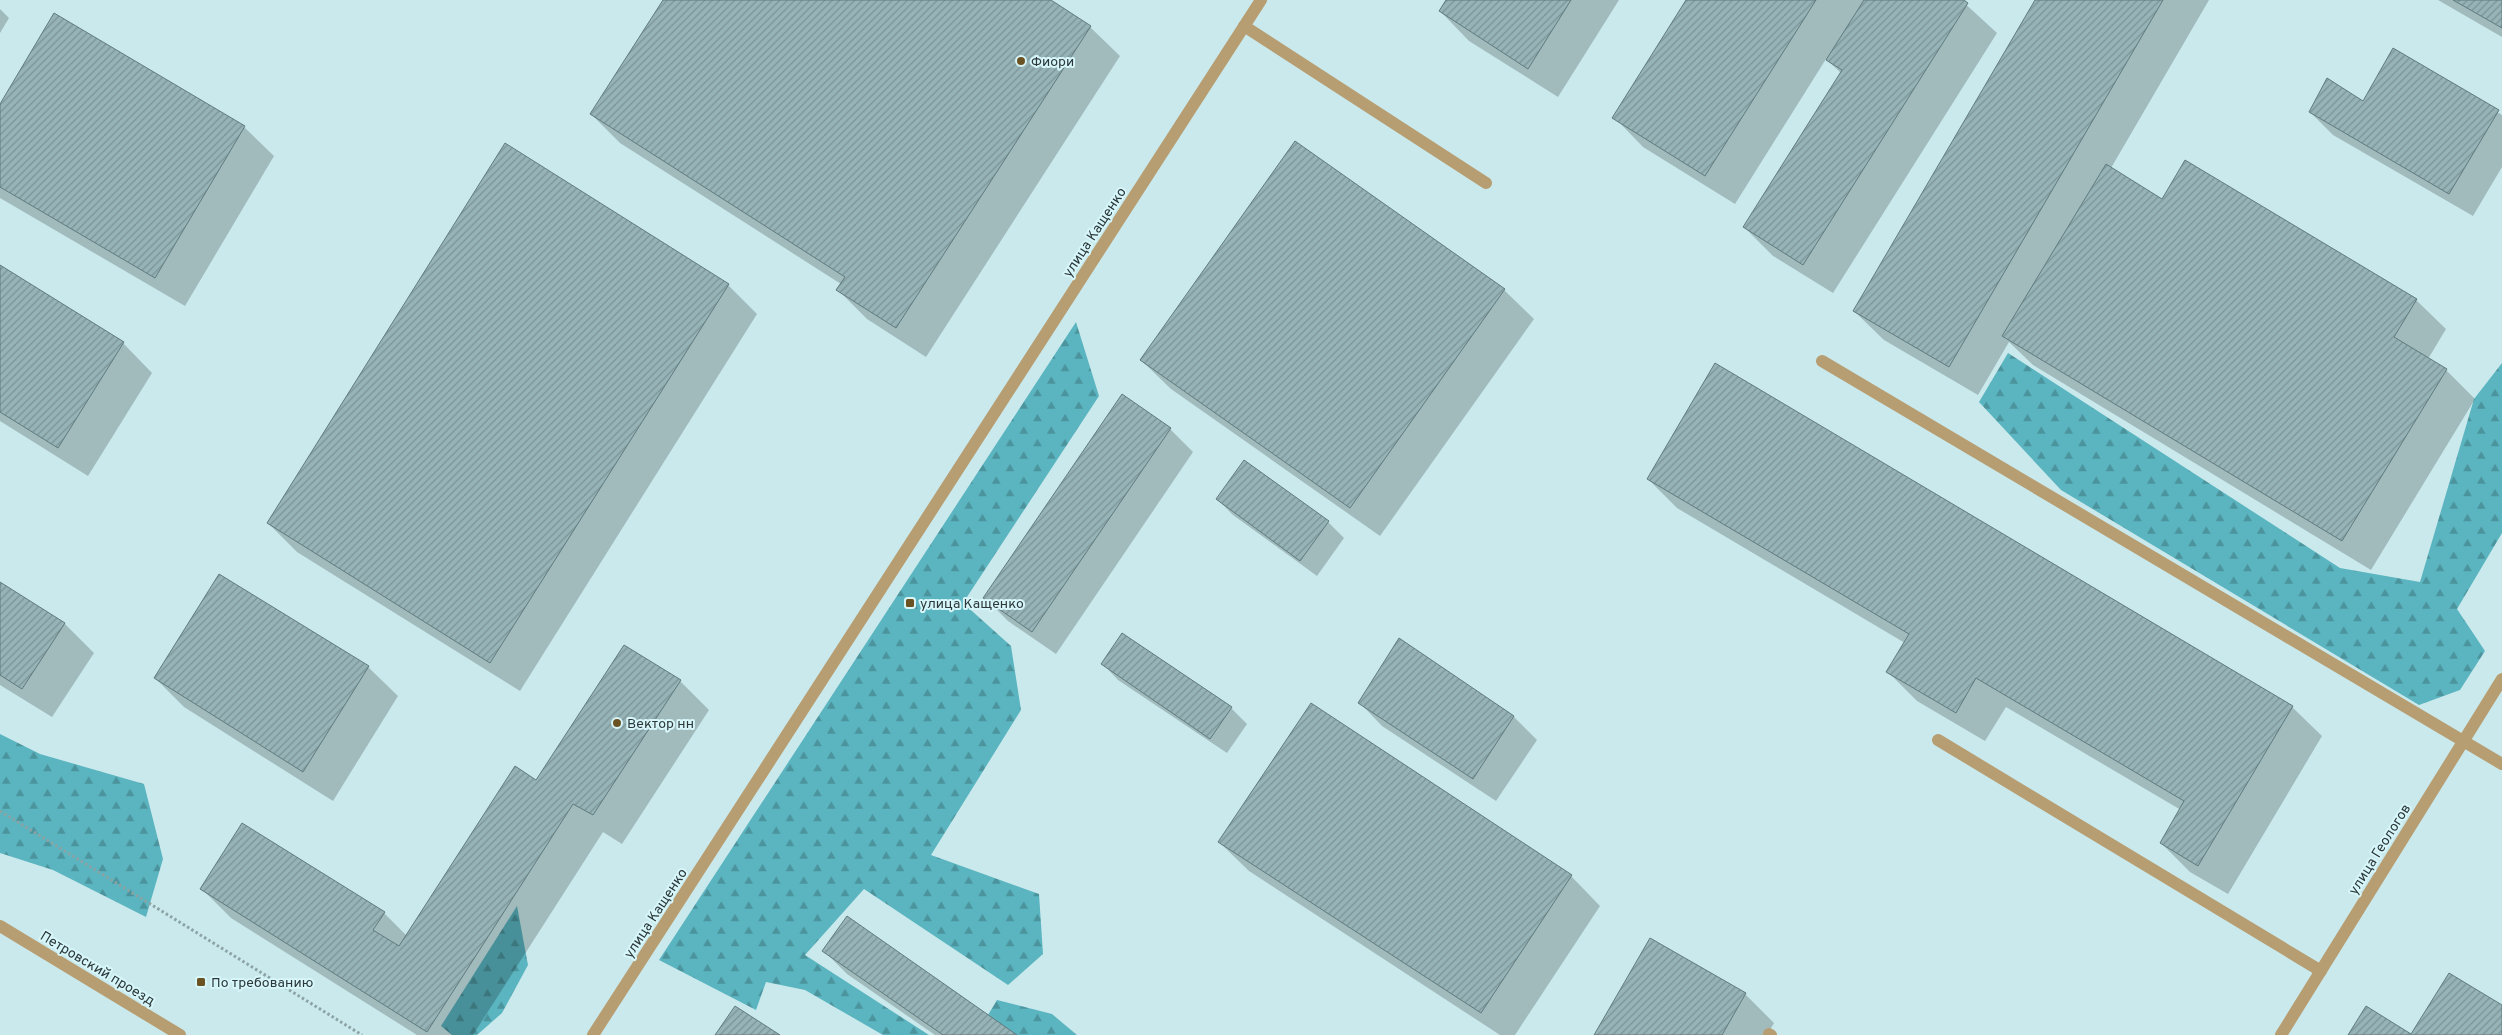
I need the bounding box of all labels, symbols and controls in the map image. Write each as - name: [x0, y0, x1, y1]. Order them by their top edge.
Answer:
- place label: Фиори: [1031, 54, 1074, 71]
- marker: Фиори: [1015, 55, 1027, 67]
- street label: улица Кащенко: [1060, 184, 1131, 281]
- place label: улица Кащенко: [920, 596, 1024, 613]
- marker: улица Кащенко: [904, 597, 916, 609]
- place label: Вектор нн: [627, 716, 694, 733]
- marker: Вектор нн: [611, 717, 623, 729]
- street label: улица Геологов: [2345, 801, 2415, 898]
- street label: улица Кащенко: [621, 865, 692, 962]
- street label: Петровский проезд: [37, 928, 158, 1010]
- place label: По требованию: [211, 975, 313, 992]
- marker: По требованию: [195, 976, 207, 988]

